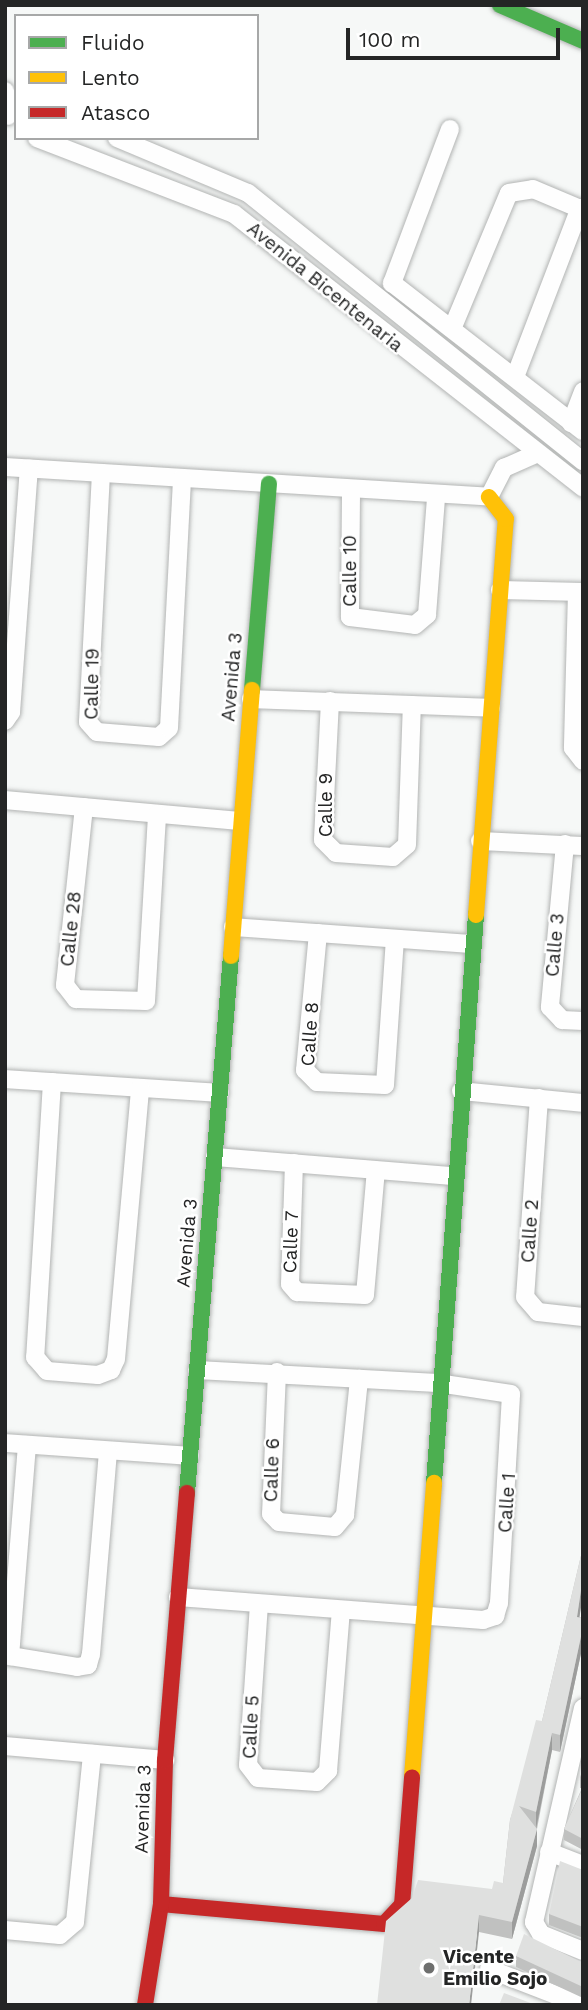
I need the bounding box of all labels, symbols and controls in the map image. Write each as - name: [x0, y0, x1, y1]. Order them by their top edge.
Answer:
- legend: [14, 14, 259, 140]
- scale bar: [350, 14, 564, 58]
- text: 100 m: [359, 27, 421, 52]
- text: Fluido: [81, 30, 145, 55]
- text: Lento: [81, 65, 140, 90]
- text: Atasco: [81, 100, 150, 125]
- street label: Avenida Bicentenaria: [242, 217, 408, 357]
- street label: Calle 10: [339, 535, 361, 607]
- street label: Avenida 3: [217, 631, 247, 723]
- street label: Calle 19: [80, 648, 104, 720]
- street label: Calle 9: [315, 773, 337, 837]
- street label: Calle 28: [56, 890, 86, 968]
- street label: Calle 3: [541, 912, 569, 978]
- street label: Calle 8: [296, 1001, 324, 1067]
- street label: Avenida 3: [172, 1197, 202, 1289]
- street label: Calle 2: [516, 1198, 544, 1264]
- street label: Calle 7: [278, 1210, 304, 1274]
- street label: Calle 6: [259, 1437, 285, 1503]
- street label: Calle 1: [494, 1472, 520, 1534]
- street label: Calle 5: [238, 1694, 264, 1760]
- street label: Avenida 3: [130, 1764, 156, 1854]
- place label: Vicente Emilio Sojo: [443, 1946, 547, 1990]
- marker: Vicente Emilio Sojo: [421, 1960, 437, 1976]

